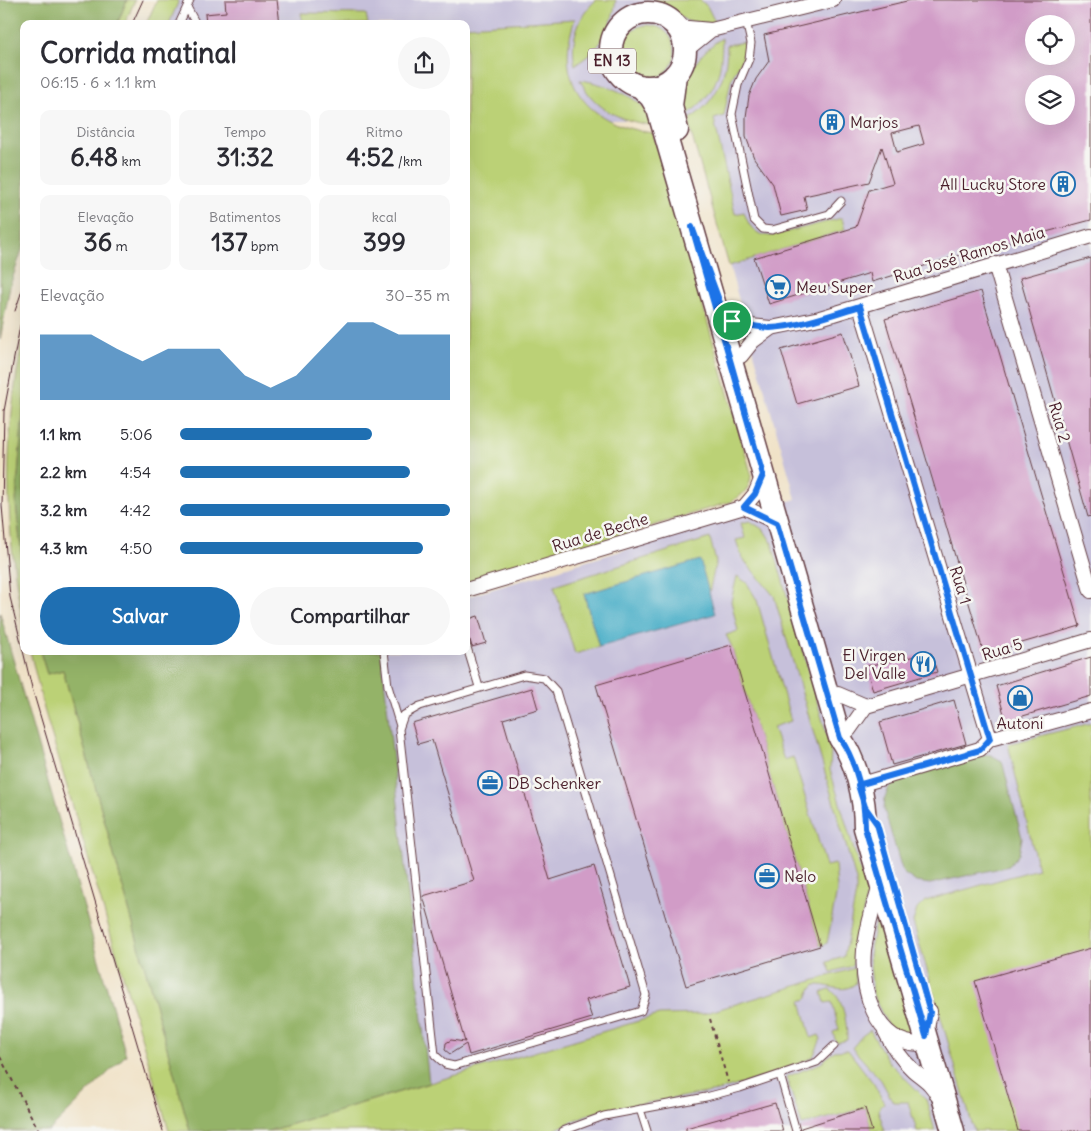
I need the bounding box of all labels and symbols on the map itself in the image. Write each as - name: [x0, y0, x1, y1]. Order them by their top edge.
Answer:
- road number: EN 13: [588, 48, 636, 74]
- building icon: Marjos: [819, 109, 845, 135]
- place label: Marjos: [850, 112, 898, 132]
- building icon: All Lucky Store: [1050, 171, 1076, 197]
- place label: All Lucky Store: [940, 174, 1046, 194]
- street label: Rua José Ramos Maia: [891, 221, 1047, 287]
- supermarket icon: Meu Super: [765, 274, 791, 300]
- place label: Meu Super: [796, 277, 874, 297]
- pin: [711, 300, 753, 342]
- street label: Rua 2: [1045, 400, 1075, 445]
- street label: Rua de Beche: [550, 508, 650, 556]
- street label: Rua 1: [946, 564, 976, 606]
- street label: Rua 5: [979, 633, 1025, 665]
- place label: El Virgen Del Valle: [842, 645, 906, 683]
- restaurant icon: El Virgen Del Valle: [910, 651, 936, 677]
- shop icon: Autoni: [1007, 685, 1033, 711]
- place label: Autoni: [997, 713, 1043, 733]
- office icon: DB Schenker: [477, 770, 503, 796]
- place label: DB Schenker: [508, 773, 601, 793]
- office icon: Nelo: [754, 863, 780, 889]
- place label: Nelo: [784, 866, 816, 886]

